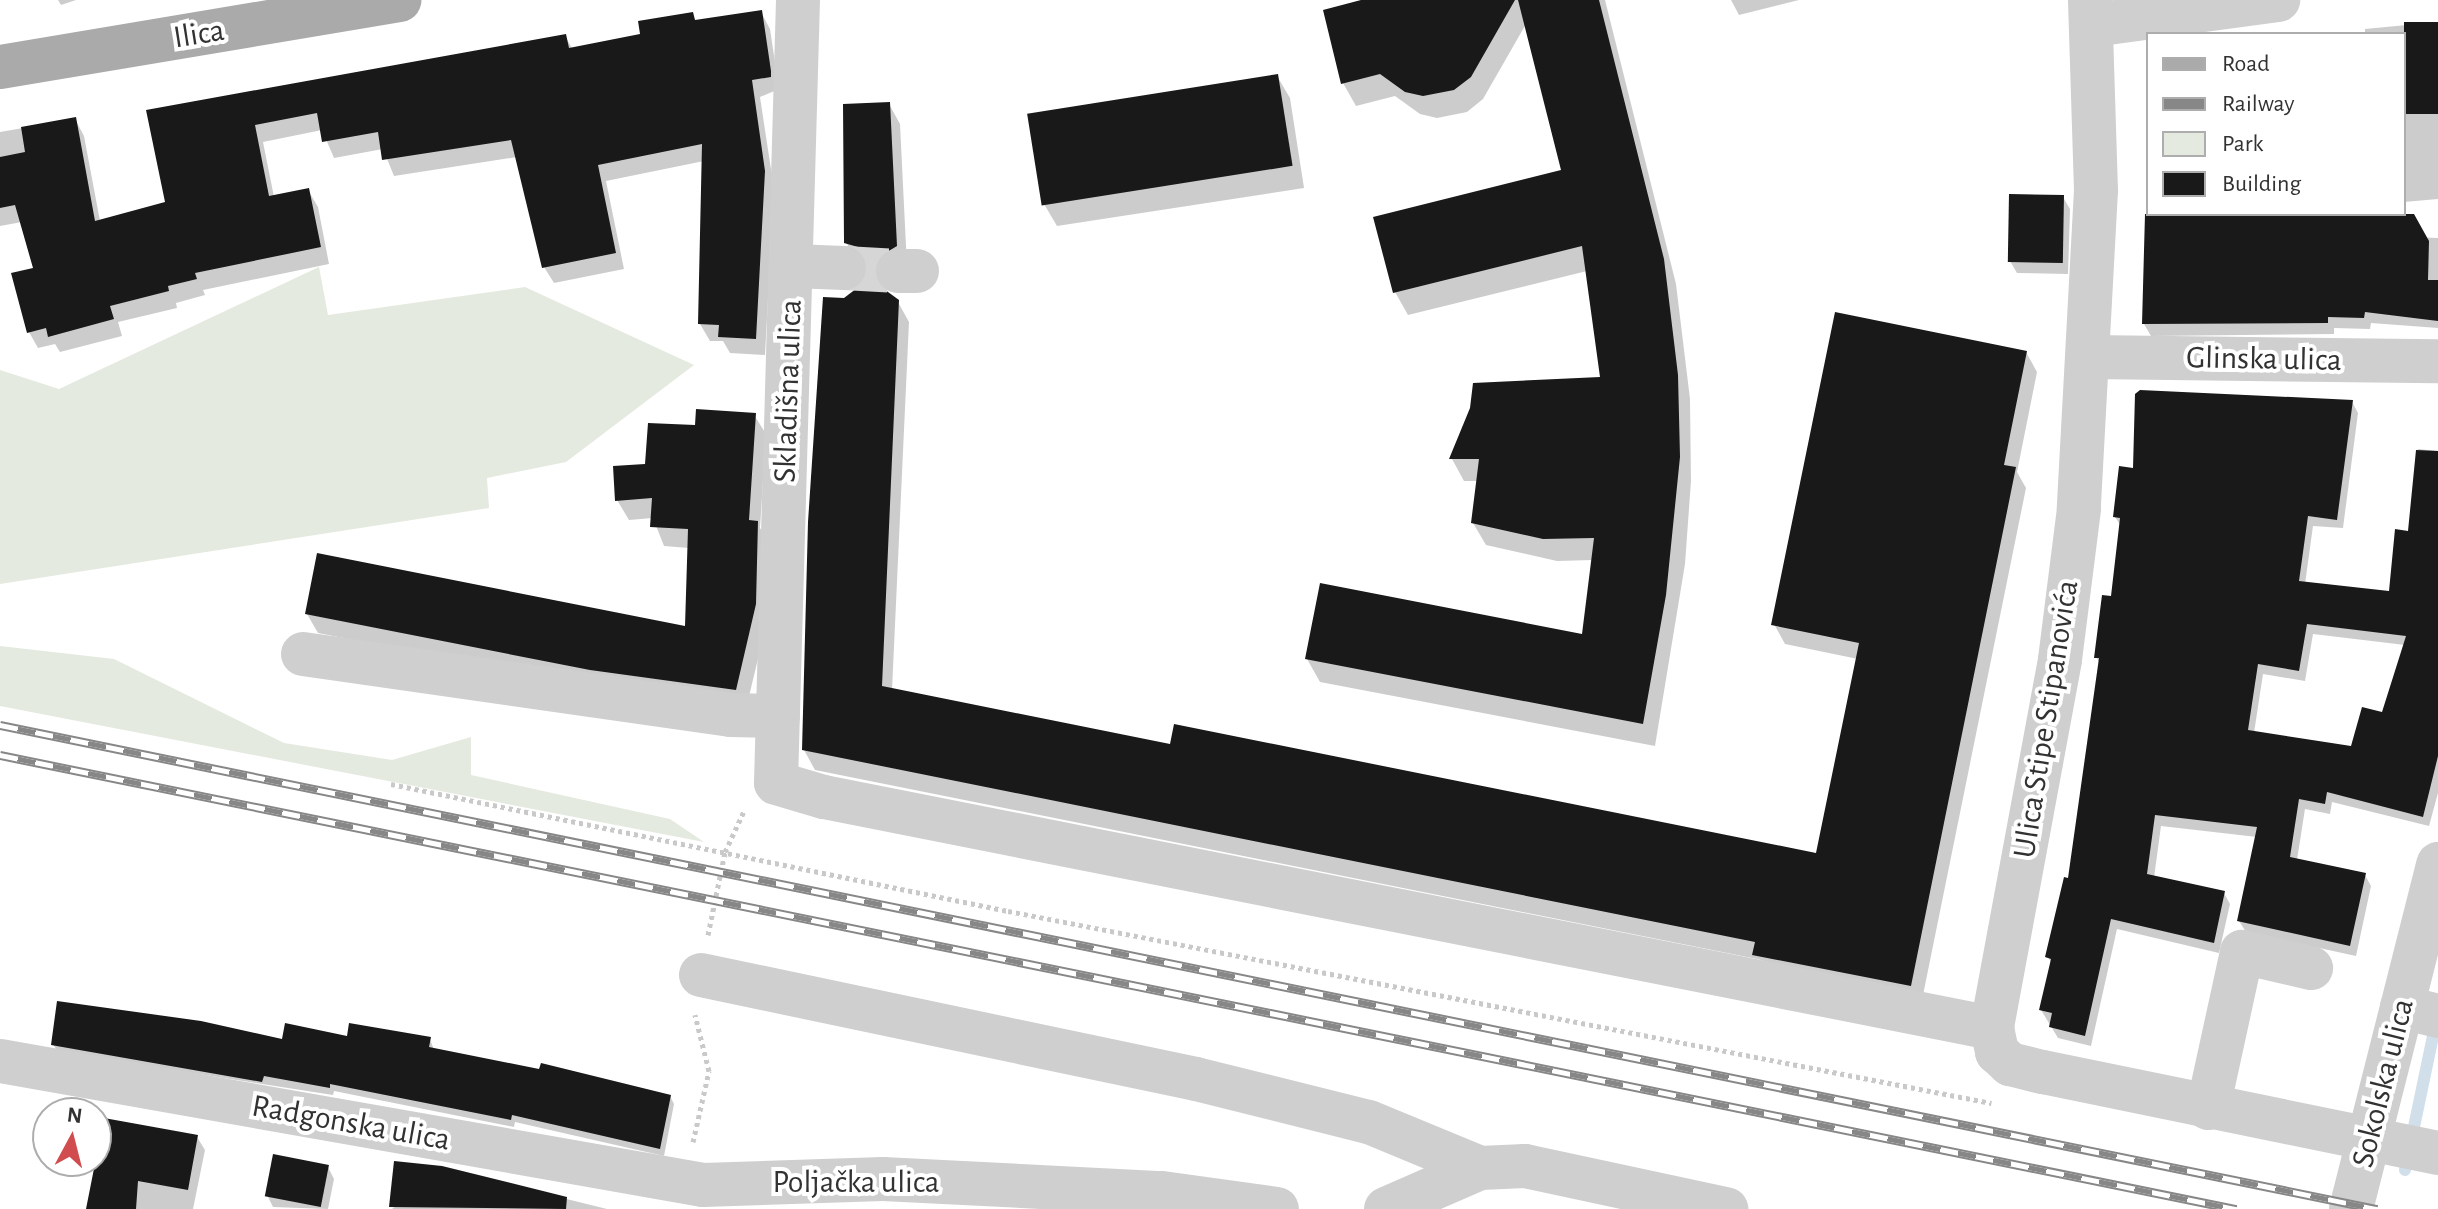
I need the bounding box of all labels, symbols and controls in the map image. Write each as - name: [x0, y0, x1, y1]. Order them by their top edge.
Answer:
- street label: Ilica: [171, 11, 227, 57]
- legend: [2146, 32, 2406, 216]
- text: Road: [2222, 52, 2270, 76]
- text: Railway: [2222, 92, 2294, 116]
- text: Park: [2222, 132, 2263, 156]
- text: Building: [2222, 172, 2301, 196]
- street label: Skladišna ulica: [766, 299, 810, 483]
- street label: Glinska ulica: [2186, 338, 2342, 380]
- street label: Ulica Stipe Stipanovića: [2005, 577, 2087, 861]
- street label: Sokolska ulica: [2344, 995, 2422, 1171]
- street label: Radgonska ulica: [249, 1087, 453, 1159]
- north arrow: [32, 1097, 112, 1177]
- text: N: [66, 1103, 84, 1127]
- street label: Poljačka ulica: [772, 1163, 940, 1201]

